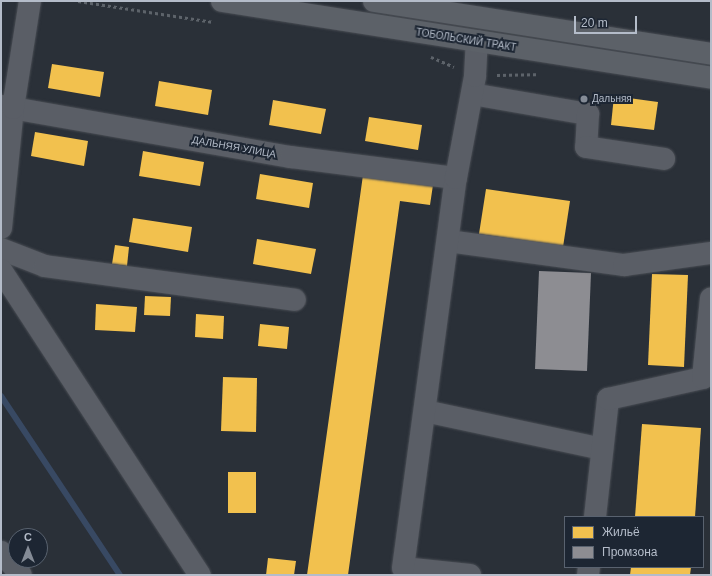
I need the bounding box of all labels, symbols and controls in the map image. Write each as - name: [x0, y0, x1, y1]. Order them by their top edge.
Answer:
- scale bar: [576, 8, 639, 34]
- text: 20 m: [581, 16, 608, 30]
- street label: ТОБОЛЬСКИЙ ТРАКТ: [415, 26, 517, 54]
- place label: Дальняя: [592, 93, 632, 105]
- marker: Дальняя: [579, 94, 589, 104]
- street label: ДАЛЬНЯЯ УЛИЦА: [191, 134, 277, 160]
- legend: [564, 516, 704, 568]
- text: Жильё: [602, 525, 640, 539]
- north arrow: [8, 528, 48, 568]
- text: С: [24, 531, 32, 543]
- text: Промзона: [602, 545, 657, 559]

